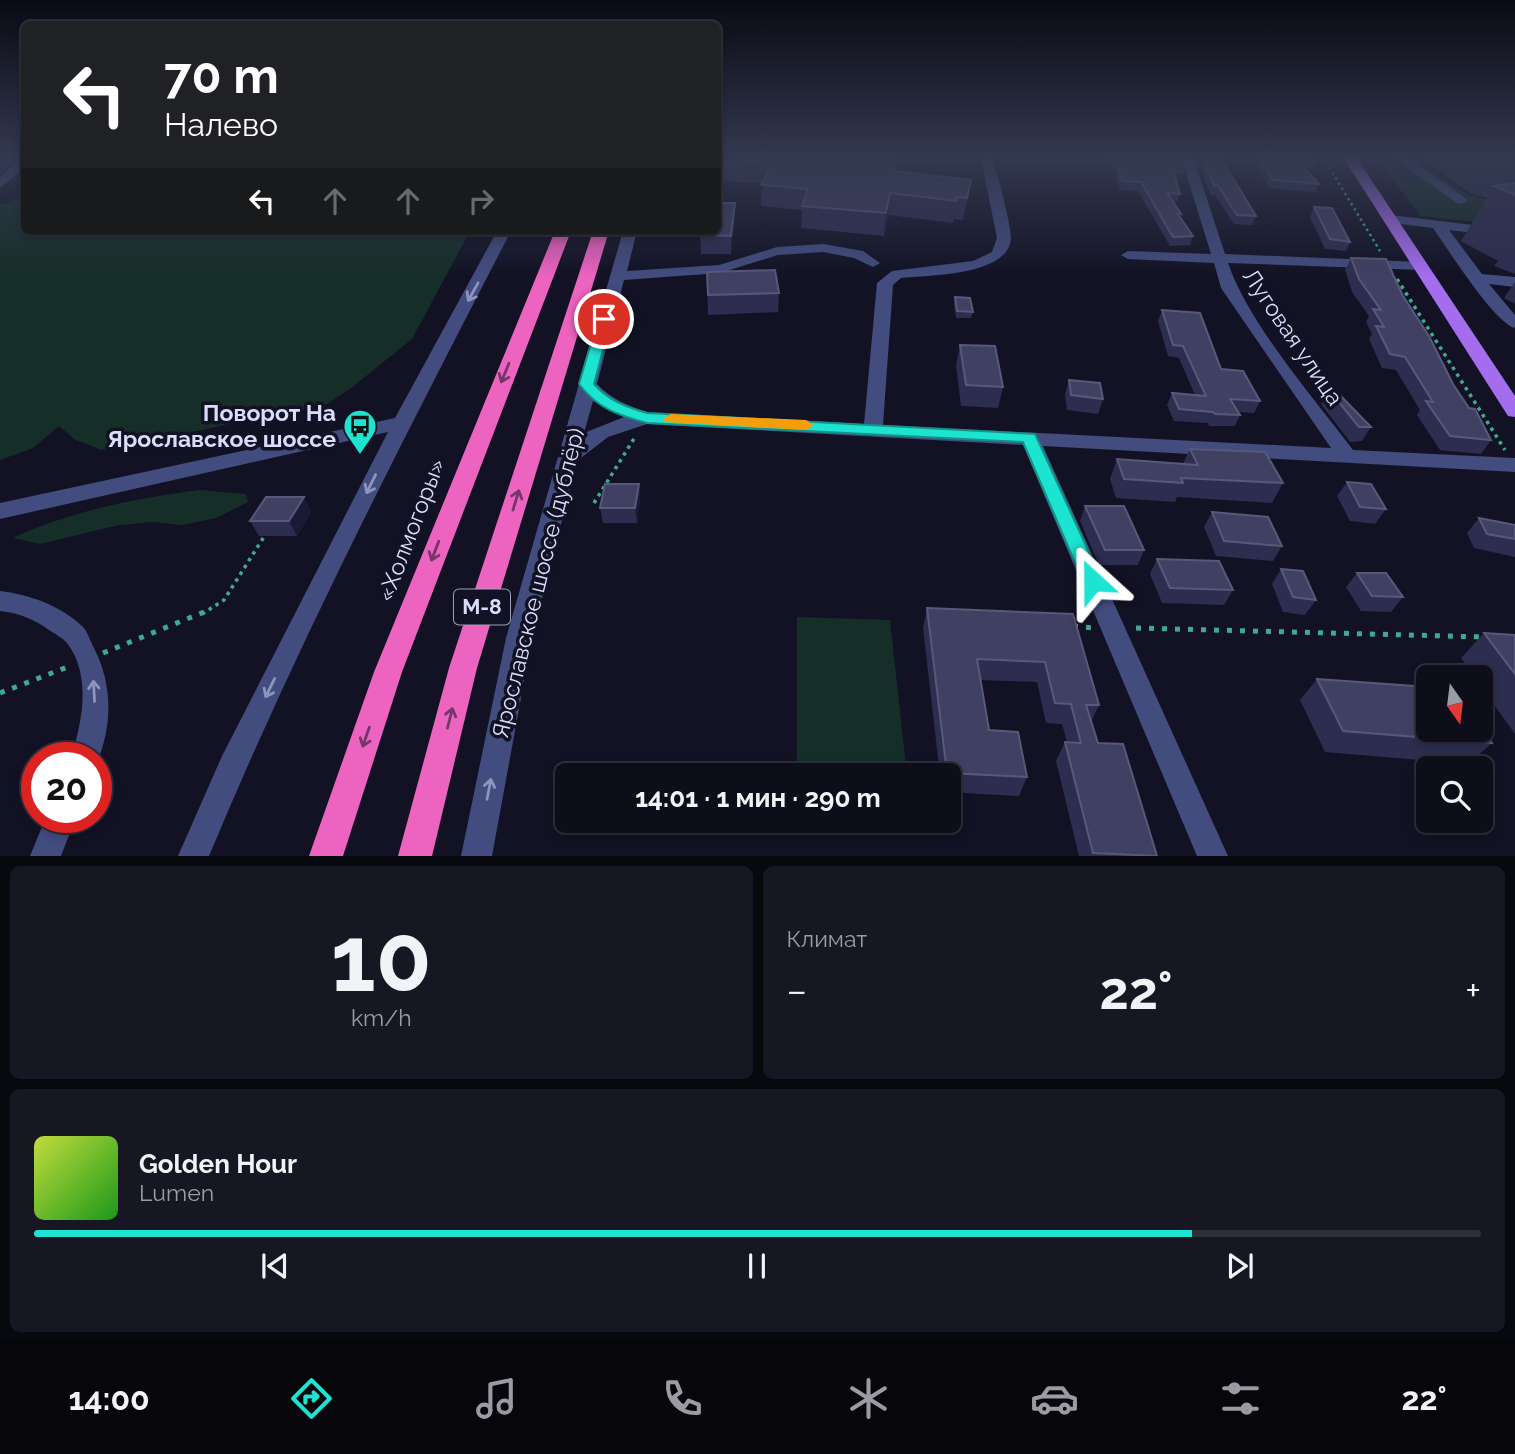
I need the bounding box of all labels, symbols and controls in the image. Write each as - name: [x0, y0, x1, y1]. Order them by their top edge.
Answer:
- text: 70 m: [164, 47, 279, 104]
- icon: left: [49, 49, 140, 140]
- text: Налево: [164, 106, 278, 143]
- icon: left: [243, 182, 281, 220]
- icon: ahead: [316, 182, 354, 220]
- icon: ahead: [389, 182, 427, 220]
- icon: right: [462, 182, 500, 220]
- street label: Луговая улица: [1238, 263, 1349, 410]
- one-way arrow: [466, 281, 479, 302]
- pin: [574, 289, 634, 349]
- icon: arrive: [585, 300, 623, 338]
- one-way arrow: [498, 361, 511, 383]
- place label: Поворот На Ярославское шоссе: [107, 399, 336, 452]
- bus stop icon: Поворот На Ярославское шоссе: [341, 407, 379, 456]
- street label: Ярославское шоссе (дублёр): [486, 425, 589, 741]
- street label: «Холмогоры»: [371, 455, 450, 605]
- one-way arrow: [364, 473, 378, 494]
- one-way arrow: [511, 490, 523, 512]
- one-way arrow: [427, 540, 440, 562]
- position arrow: [1056, 544, 1130, 618]
- road number: М-8: [454, 590, 510, 624]
- north arrow: [1416, 665, 1493, 742]
- map controls: [1416, 665, 1493, 833]
- one-way arrow: [263, 677, 277, 698]
- one-way arrow: [88, 680, 101, 703]
- one-way arrow: [444, 707, 457, 730]
- one-way arrow: [359, 725, 371, 747]
- speed limit sign: 20: [21, 742, 112, 833]
- button: search: [1416, 756, 1493, 833]
- one-way arrow: [483, 778, 497, 801]
- text: 14:01 · 1 мин · 290 m: [635, 783, 881, 813]
- text: 10: [331, 905, 432, 1012]
- text: Климат: [787, 925, 867, 952]
- text: 22°: [1100, 960, 1173, 1021]
- text: −: [787, 968, 807, 1013]
- text: +: [1465, 968, 1481, 1013]
- text: km/h: [351, 1004, 412, 1031]
- text: Golden Hour: [139, 1149, 297, 1179]
- text: Lumen: [139, 1179, 214, 1206]
- icon: previous: [256, 1247, 294, 1285]
- icon: pause: [738, 1247, 776, 1285]
- icon: next: [1221, 1247, 1259, 1285]
- icon: directions: [287, 1374, 336, 1423]
- icon: music: [472, 1374, 521, 1423]
- icon: phone: [658, 1374, 707, 1423]
- icon: climate: [844, 1374, 893, 1423]
- icon: car: [1030, 1374, 1079, 1423]
- icon: filters: [1216, 1374, 1265, 1423]
- text: 14:00: [68, 1380, 150, 1417]
- text: 22°: [1401, 1380, 1447, 1417]

